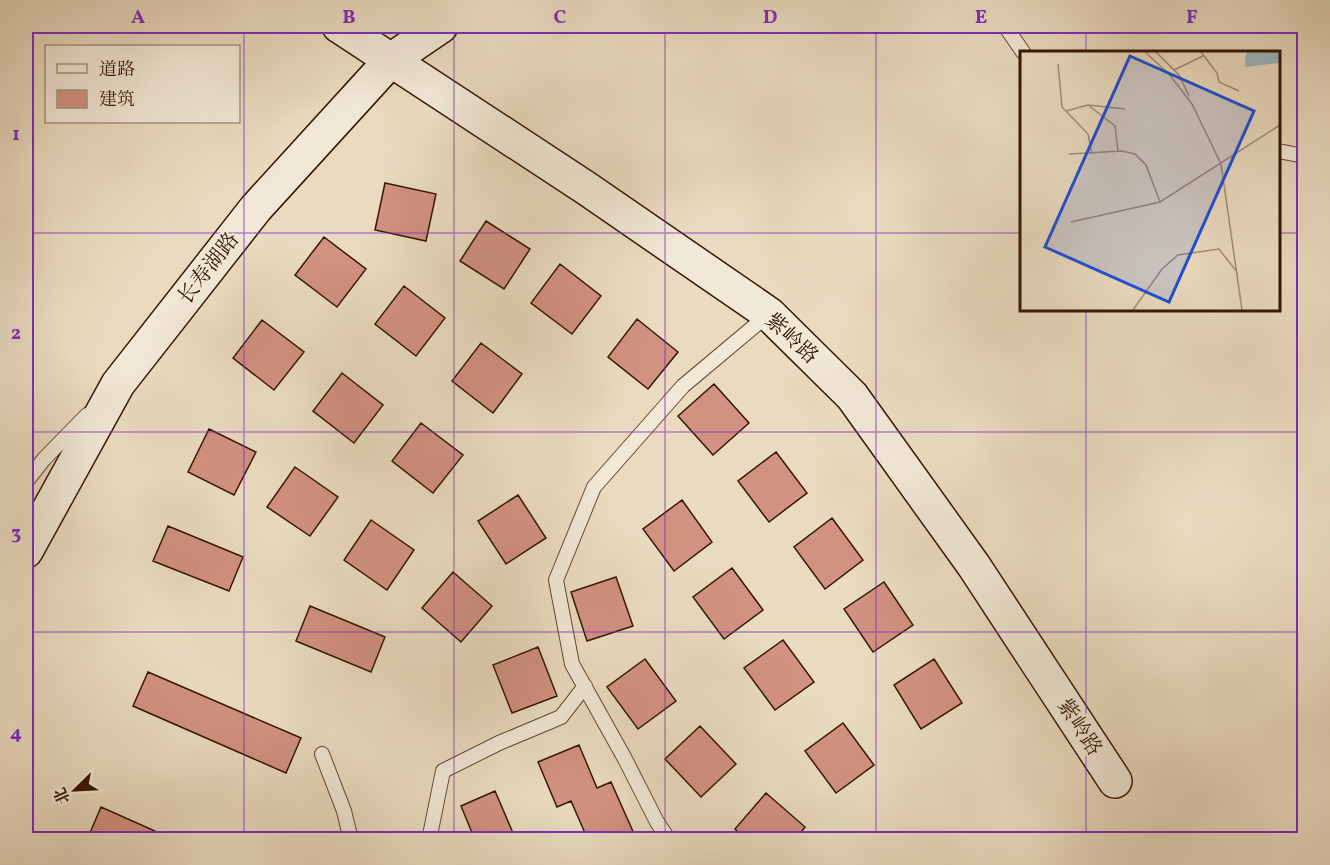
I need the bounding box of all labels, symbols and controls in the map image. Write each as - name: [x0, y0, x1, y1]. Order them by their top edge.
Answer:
- text: A: [131, 4, 145, 32]
- text: B: [342, 4, 356, 32]
- text: C: [554, 4, 567, 32]
- text: D: [763, 4, 777, 32]
- text: E: [975, 4, 987, 32]
- text: F: [1186, 4, 1198, 32]
- legend: [45, 45, 240, 123]
- inset map: [1020, 51, 1279, 310]
- text: 道路: [99, 58, 135, 83]
- text: 建筑: [99, 88, 135, 113]
- text: 1: [12, 121, 20, 149]
- street label: 长寿湖路: [172, 227, 246, 311]
- street label: 紫岭路: [758, 307, 824, 371]
- text: 2: [11, 320, 21, 348]
- text: 3: [11, 520, 21, 548]
- street label: 紫岭路: [1049, 694, 1108, 762]
- text: 4: [10, 720, 22, 748]
- north arrow: [45, 760, 105, 820]
- text: 北: [50, 783, 76, 807]

